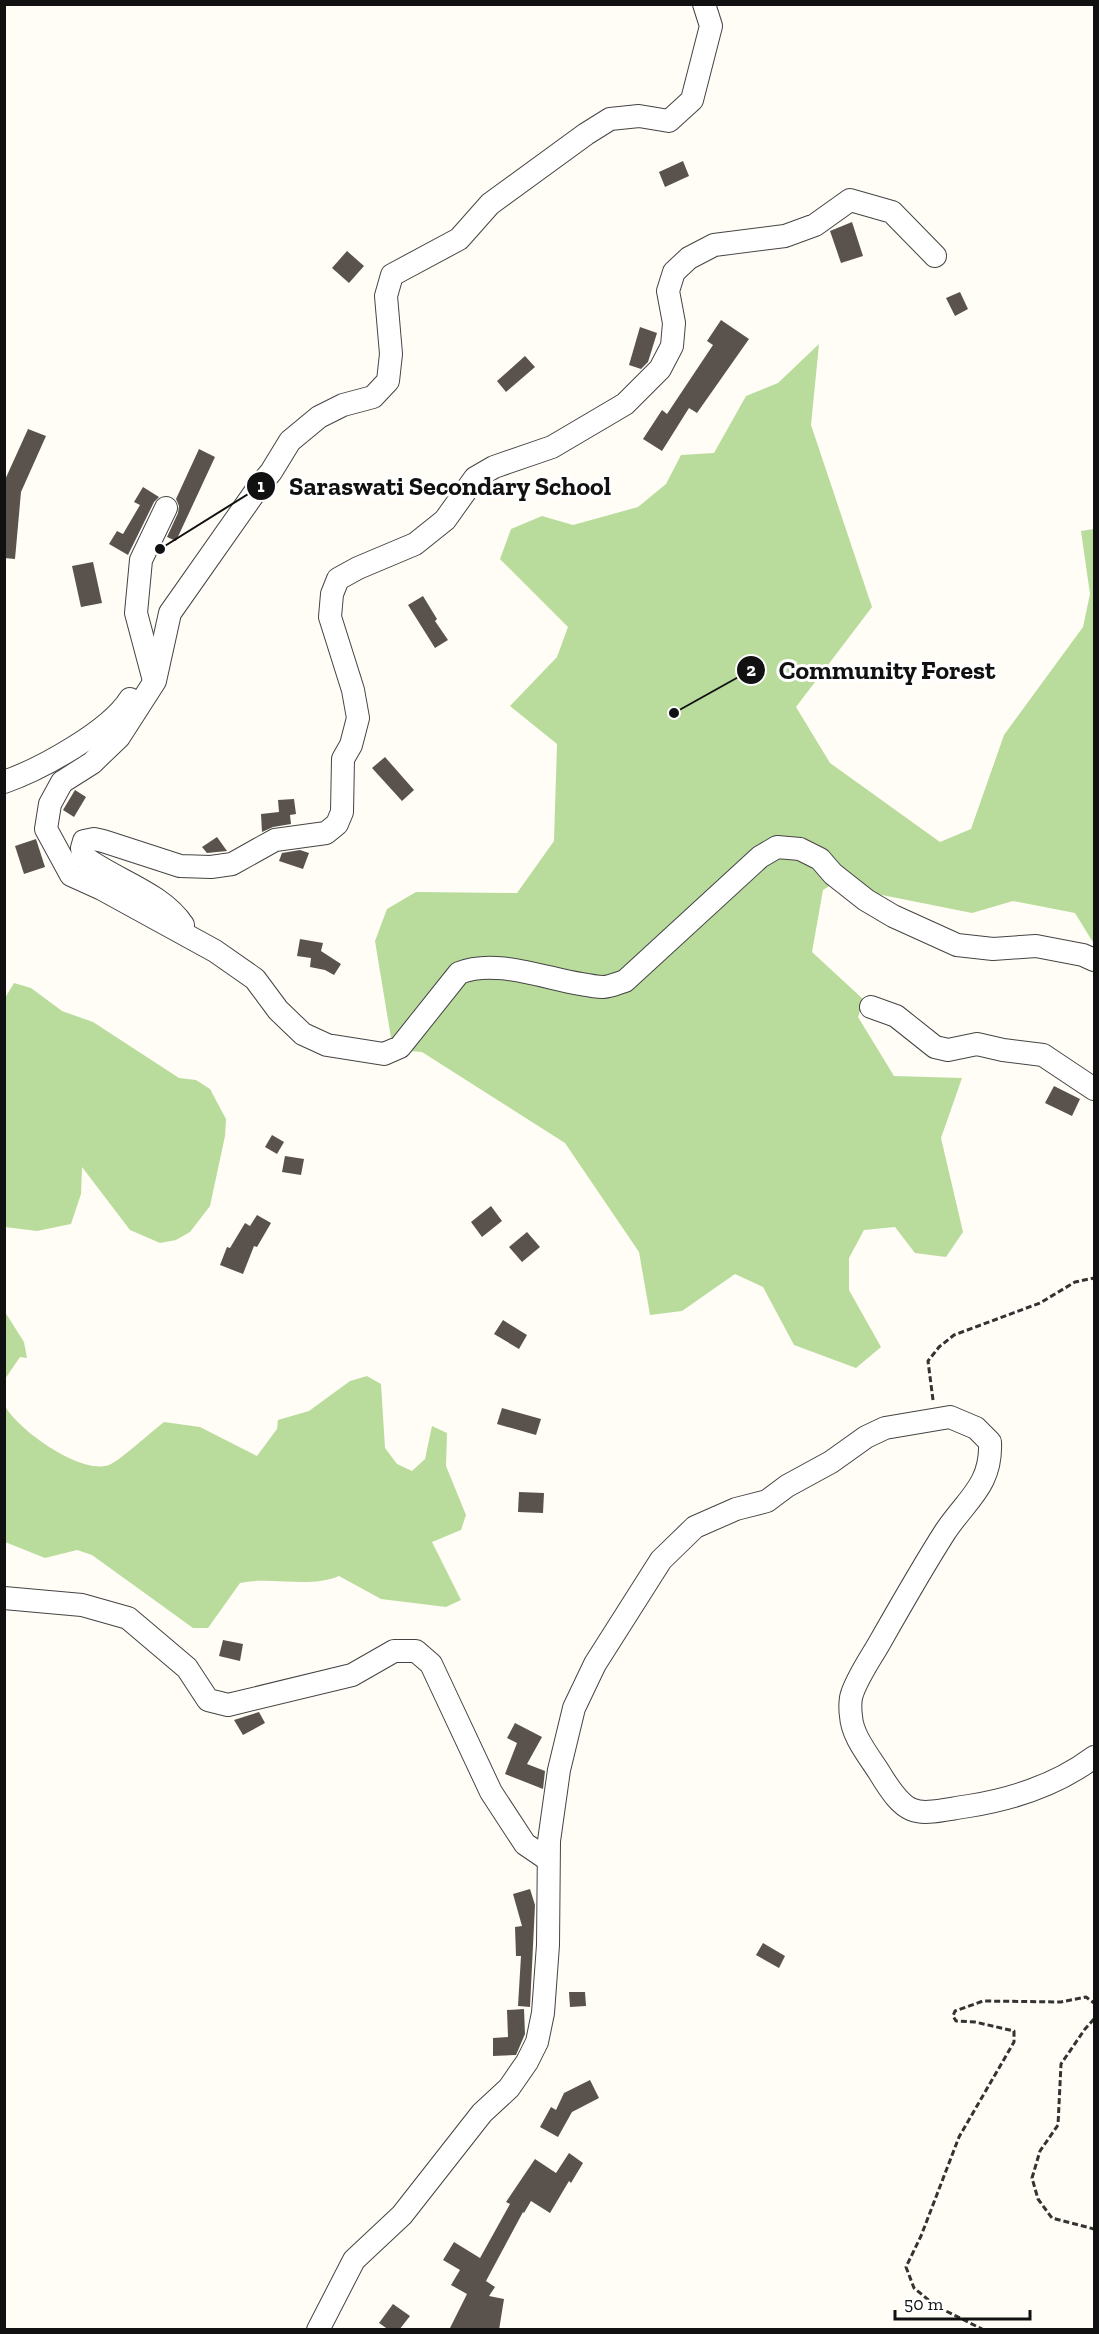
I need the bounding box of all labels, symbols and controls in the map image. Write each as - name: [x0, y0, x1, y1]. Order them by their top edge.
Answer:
- callout: Saraswati Secondary School: [246, 464, 623, 508]
- text: Saraswati Secondary School: [289, 470, 611, 502]
- text: 1: [257, 475, 265, 497]
- callout: Community Forest: [736, 648, 1008, 692]
- text: Community Forest: [779, 654, 996, 686]
- text: 2: [746, 659, 756, 681]
- scale bar: [895, 2283, 1030, 2321]
- text: 50 m: [904, 2293, 944, 2315]

